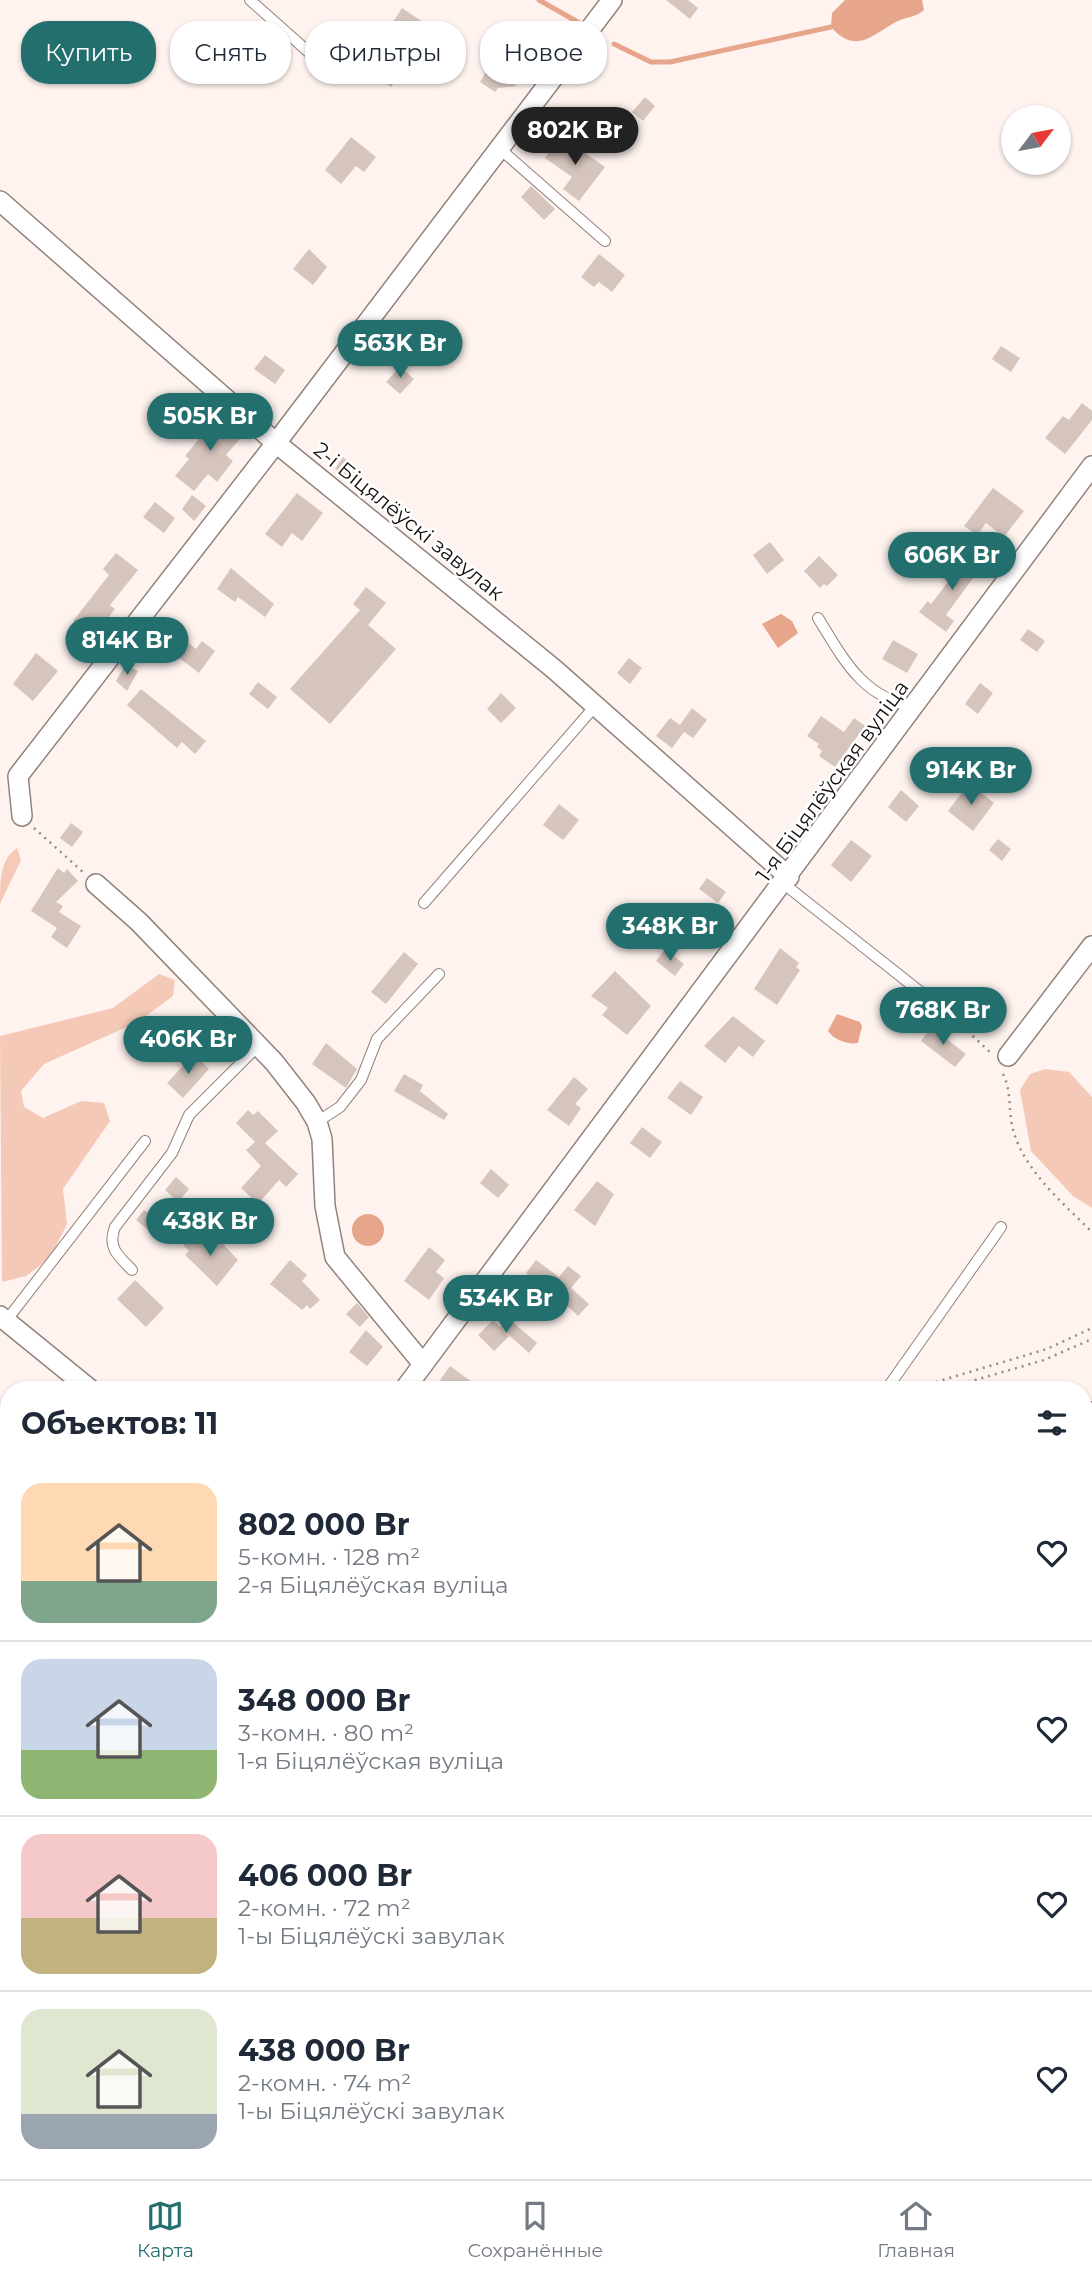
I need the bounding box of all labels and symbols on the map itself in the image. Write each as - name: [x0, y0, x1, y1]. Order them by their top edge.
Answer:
- north arrow: [1001, 105, 1071, 175]
- pin: 802K Br: [510, 108, 640, 167]
- pin: 563K Br: [335, 320, 465, 380]
- pin: 505K Br: [145, 393, 275, 453]
- street label: 2-і Біцялёўскі завулак: [309, 437, 509, 605]
- pin: 606K Br: [887, 532, 1017, 592]
- pin: 814K Br: [62, 618, 192, 677]
- street label: 1-я Біцялёўская вуліца: [751, 675, 913, 887]
- pin: 914K Br: [906, 748, 1036, 807]
- pin: 348K Br: [605, 904, 735, 963]
- pin: 768K Br: [878, 988, 1008, 1047]
- pin: 406K Br: [123, 1016, 253, 1076]
- pin: 438K Br: [145, 1198, 275, 1258]
- pin: 534K Br: [441, 1276, 571, 1335]

